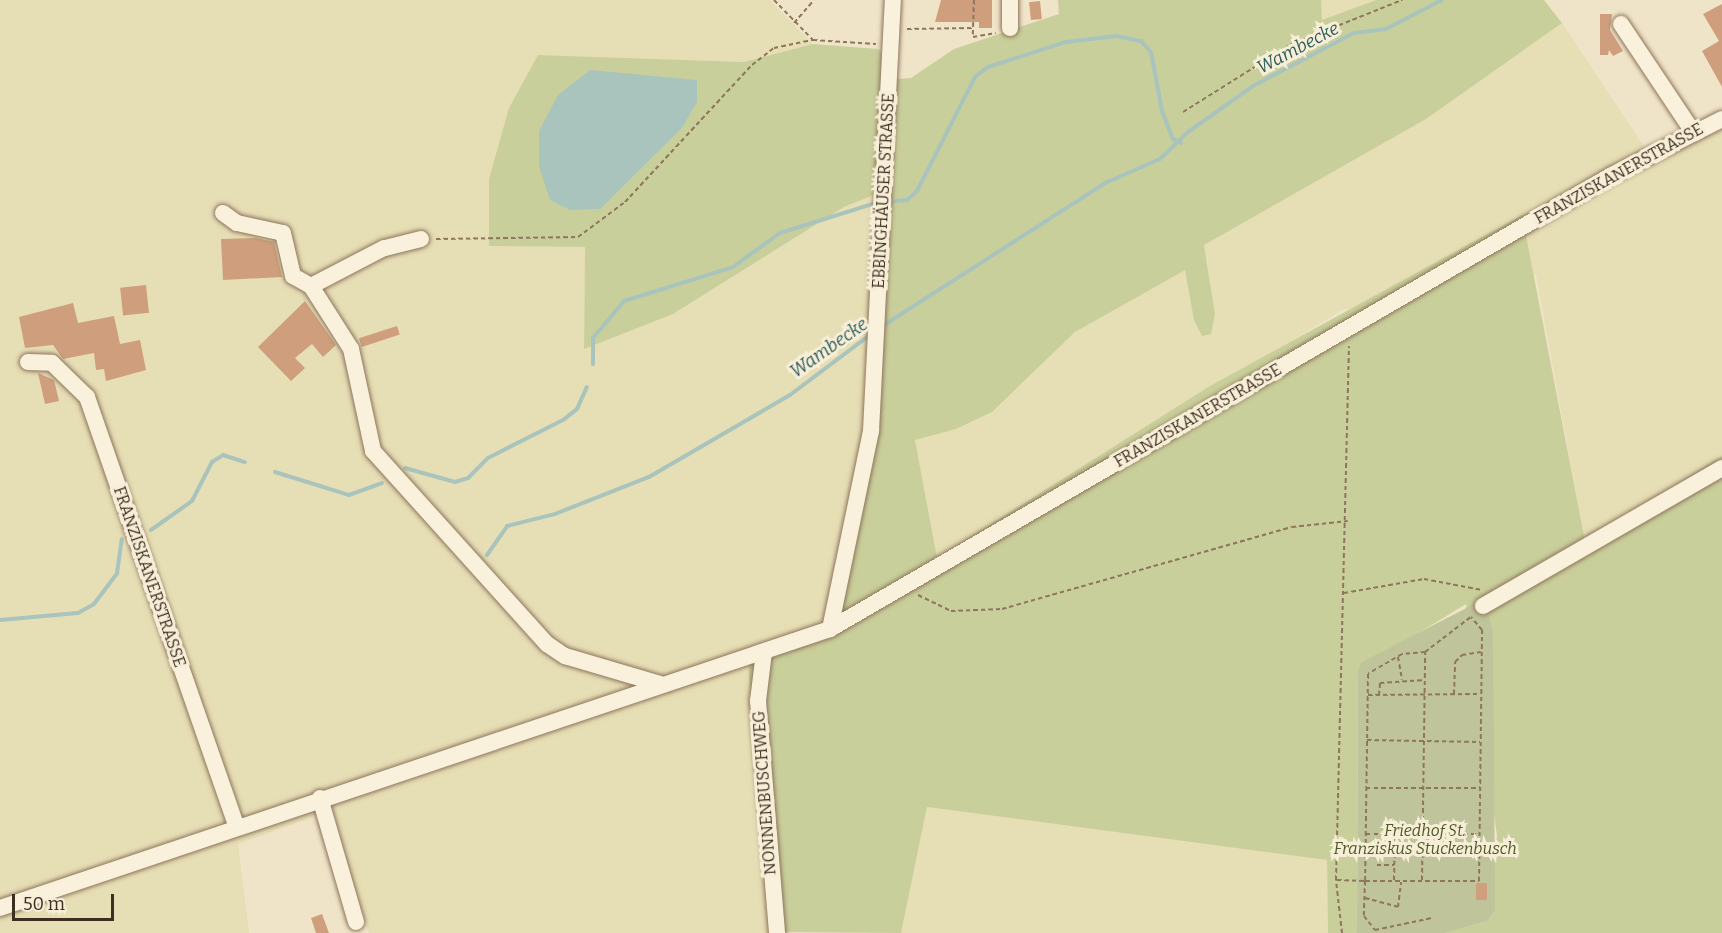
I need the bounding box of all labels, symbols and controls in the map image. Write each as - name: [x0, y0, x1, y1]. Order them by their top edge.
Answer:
- water label: Wambecke: [1253, 17, 1343, 79]
- street label: EBBINGHÄUSER STRASSE: [869, 93, 899, 289]
- street label: FRANZISKANERSTRASSE: [1531, 120, 1707, 228]
- water label: Wambecke: [786, 313, 872, 383]
- street label: FRANZISKANERSTRASSE: [1111, 360, 1285, 472]
- street label: FRANZISKANERSTRASSE: [109, 484, 189, 670]
- street label: NONNENBUSCHWEG: [750, 710, 780, 876]
- park label: Friedhof St. Franziskus Stuckenbusch: [1333, 821, 1517, 859]
- scale bar: [15, 882, 117, 920]
- text: 50 m: [23, 893, 65, 915]

